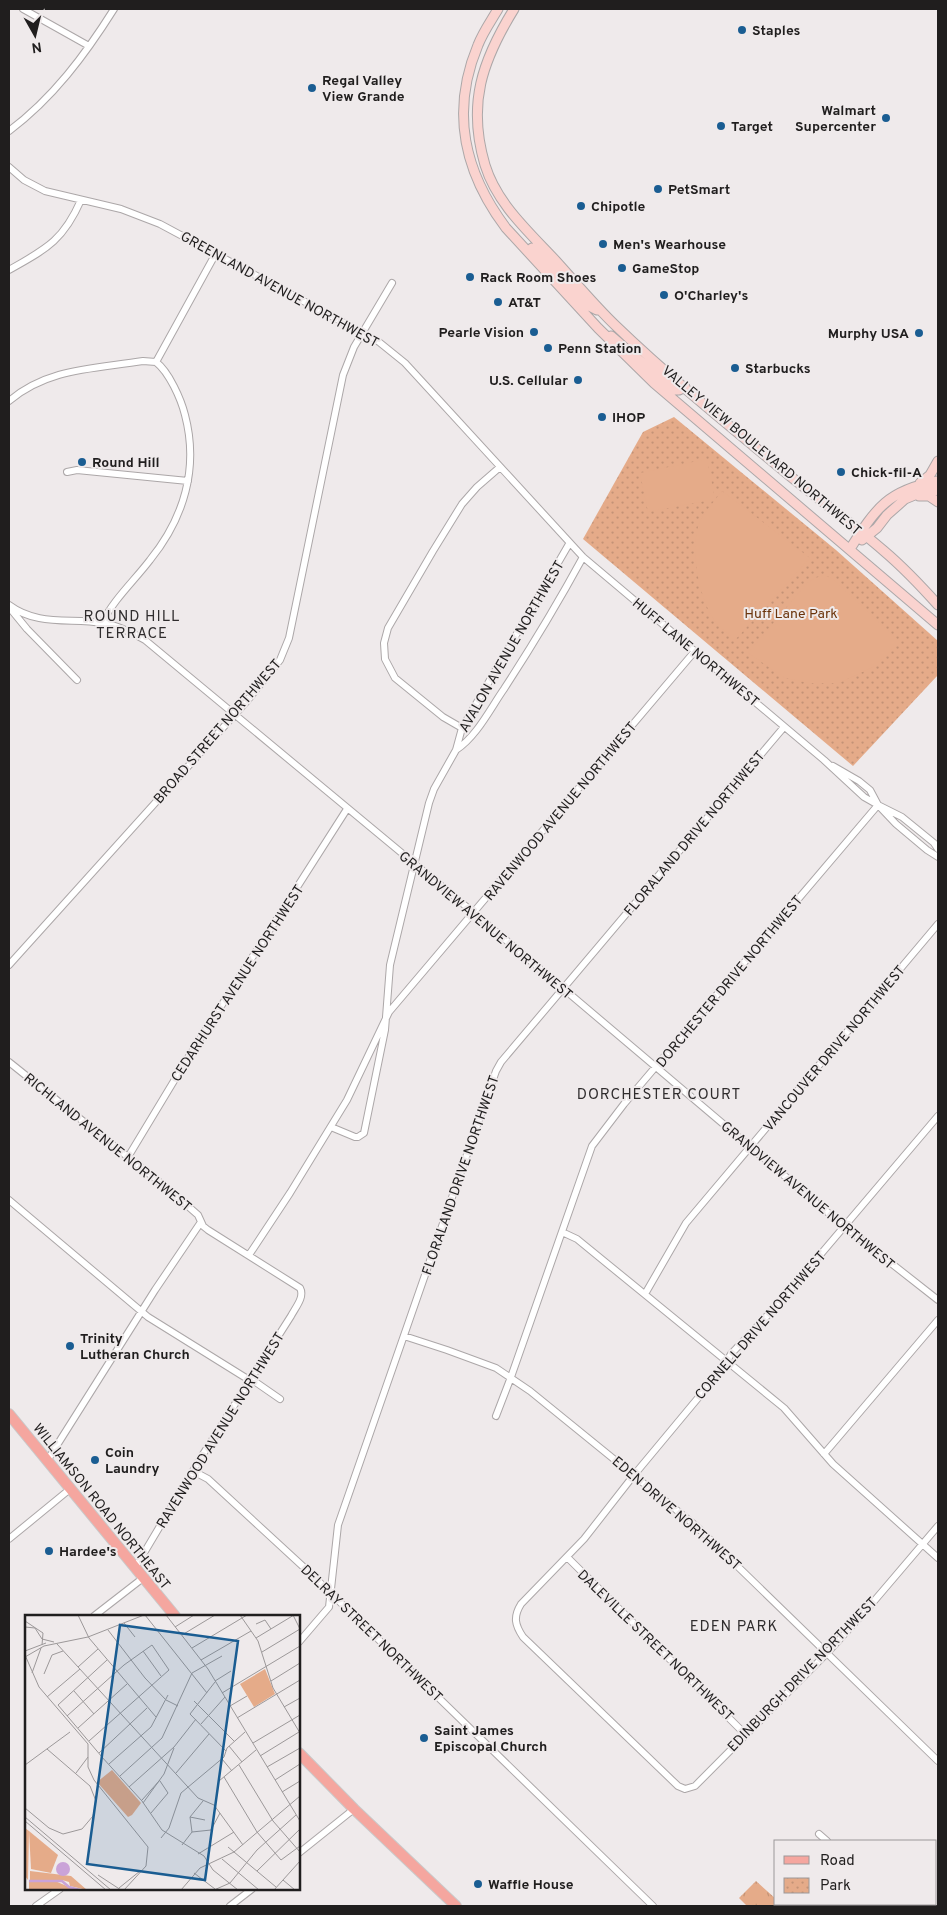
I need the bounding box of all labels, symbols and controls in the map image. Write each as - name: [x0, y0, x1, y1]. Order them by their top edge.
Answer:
- north arrow: [10, 10, 60, 60]
- place label: Staples: [752, 23, 801, 40]
- marker: Staples: [736, 24, 748, 36]
- text: N: [30, 37, 43, 56]
- place label: Regal Valley View Grande: [322, 73, 405, 106]
- marker: Regal Valley View Grande: [306, 82, 318, 94]
- place label: Walmart Supercenter: [795, 103, 876, 136]
- marker: Walmart Supercenter: [880, 112, 892, 124]
- place label: Target: [731, 119, 773, 136]
- marker: Target: [715, 120, 727, 132]
- place label: PetSmart: [668, 182, 730, 199]
- marker: PetSmart: [652, 183, 664, 195]
- place label: Chipotle: [591, 199, 645, 216]
- marker: Chipotle: [575, 200, 587, 212]
- street label: GREENLAND AVENUE NORTHWEST: [177, 228, 382, 352]
- place label: Men's Wearhouse: [613, 237, 726, 254]
- marker: Men's Wearhouse: [597, 238, 609, 250]
- place label: GameStop: [632, 261, 699, 278]
- marker: GameStop: [616, 262, 628, 274]
- place label: Rack Room Shoes: [480, 270, 596, 287]
- marker: Rack Room Shoes: [464, 271, 476, 283]
- place label: O'Charley's: [674, 288, 748, 305]
- marker: O'Charley's: [658, 289, 670, 301]
- place label: AT&T: [508, 295, 541, 312]
- marker: AT&T: [492, 296, 504, 308]
- place label: Pearle Vision: [439, 325, 524, 342]
- marker: Pearle Vision: [528, 326, 540, 338]
- place label: Murphy USA: [828, 326, 909, 343]
- marker: Murphy USA: [913, 327, 925, 339]
- place label: Penn Station: [558, 341, 642, 358]
- marker: Penn Station: [542, 342, 554, 354]
- place label: Starbucks: [745, 361, 811, 378]
- marker: Starbucks: [729, 362, 741, 374]
- street label: VALLEY VIEW BOULEVARD NORTHWEST: [658, 363, 864, 540]
- place label: U.S. Cellular: [489, 373, 568, 390]
- marker: U.S. Cellular: [572, 374, 584, 386]
- place label: IHOP: [612, 410, 645, 427]
- marker: IHOP: [596, 411, 608, 423]
- place label: Round Hill: [92, 455, 160, 472]
- marker: Round Hill: [76, 456, 88, 468]
- place label: Chick-fil-A: [851, 465, 922, 482]
- marker: Chick-fil-A: [835, 466, 847, 478]
- street label: AVALON AVENUE NORTHWEST: [456, 558, 569, 736]
- street label: HUFF LANE NORTHWEST: [628, 595, 762, 711]
- park label: Huff Lane Park: [744, 606, 838, 623]
- district label: ROUND HILL TERRACE: [84, 608, 180, 644]
- street label: BROAD STREET NORTHWEST: [151, 656, 286, 808]
- street label: RAVENWOOD AVENUE NORTHWEST: [481, 719, 641, 905]
- street label: FLORALAND DRIVE NORTHWEST: [621, 748, 769, 920]
- street label: GRANDVIEW AVENUE NORTHWEST: [395, 848, 575, 1004]
- street label: CEDARHURST AVENUE NORTHWEST: [168, 882, 308, 1085]
- street label: DORCHESTER DRIVE NORTHWEST: [653, 893, 807, 1071]
- street label: VANCOUVER DRIVE NORTHWEST: [761, 962, 910, 1135]
- street label: RICHLAND AVENUE NORTHWEST: [20, 1070, 194, 1216]
- street label: FLORALAND DRIVE NORTHWEST: [419, 1073, 504, 1278]
- district label: DORCHESTER COURT: [577, 1086, 741, 1105]
- street label: GRANDVIEW AVENUE NORTHWEST: [717, 1118, 897, 1274]
- street label: CORNELL DRIVE NORTHWEST: [692, 1248, 830, 1404]
- street label: RAVENWOOD AVENUE NORTHWEST: [154, 1330, 289, 1532]
- place label: Trinity Lutheran Church: [80, 1331, 190, 1364]
- marker: Trinity Lutheran Church: [64, 1340, 76, 1352]
- street label: WILLIAMSON ROAD NORTHEAST: [28, 1420, 173, 1593]
- place label: Coin Laundry: [105, 1445, 159, 1478]
- street label: EDEN DRIVE NORTHWEST: [608, 1453, 744, 1575]
- marker: Coin Laundry: [89, 1454, 101, 1466]
- place label: Hardee's: [59, 1544, 117, 1561]
- marker: Hardee's: [43, 1545, 55, 1557]
- street label: DELRAY STREET NORTHWEST: [297, 1562, 445, 1706]
- street label: DALEVILLE STREET NORTHWEST: [573, 1567, 737, 1725]
- street label: EDINBURGH DRIVE NORTHWEST: [725, 1594, 882, 1756]
- inset map: [25, 1615, 300, 1890]
- district label: EDEN PARK: [690, 1618, 778, 1637]
- place label: Saint James Episcopal Church: [434, 1723, 547, 1756]
- marker: Saint James Episcopal Church: [418, 1732, 430, 1744]
- legend: [774, 1840, 937, 1905]
- text: Road: [820, 1852, 855, 1871]
- place label: Waffle House: [488, 1877, 574, 1894]
- text: Park: [820, 1877, 851, 1896]
- marker: Waffle House: [472, 1878, 484, 1890]

